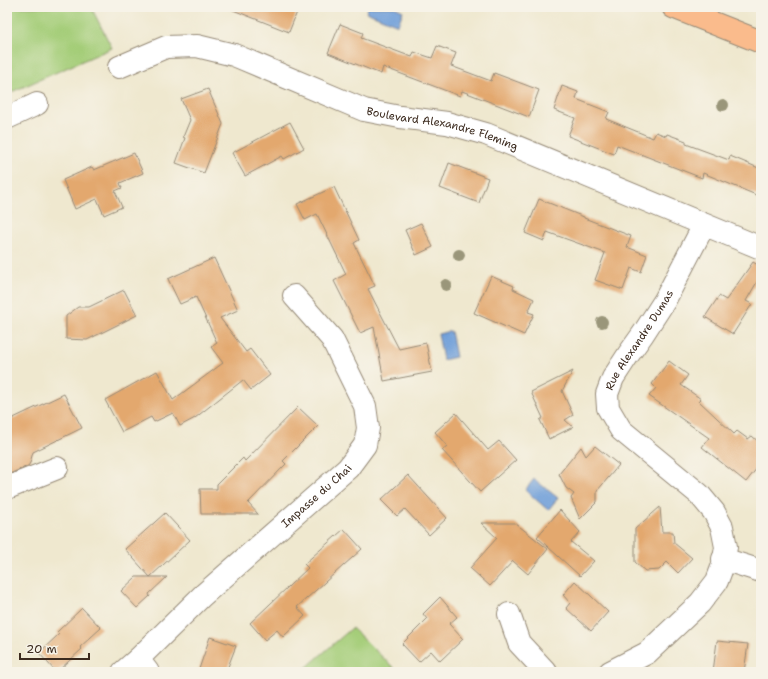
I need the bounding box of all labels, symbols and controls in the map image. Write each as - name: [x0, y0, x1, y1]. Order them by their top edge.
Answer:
- street label: Boulevard Alexandre Fleming: [365, 104, 520, 155]
- street label: Rue Alexandre Dumas: [602, 287, 677, 393]
- street label: Impasse du Chai: [278, 462, 356, 531]
- scale bar: [20, 635, 89, 661]
- text: 20 m: [26, 641, 57, 657]

